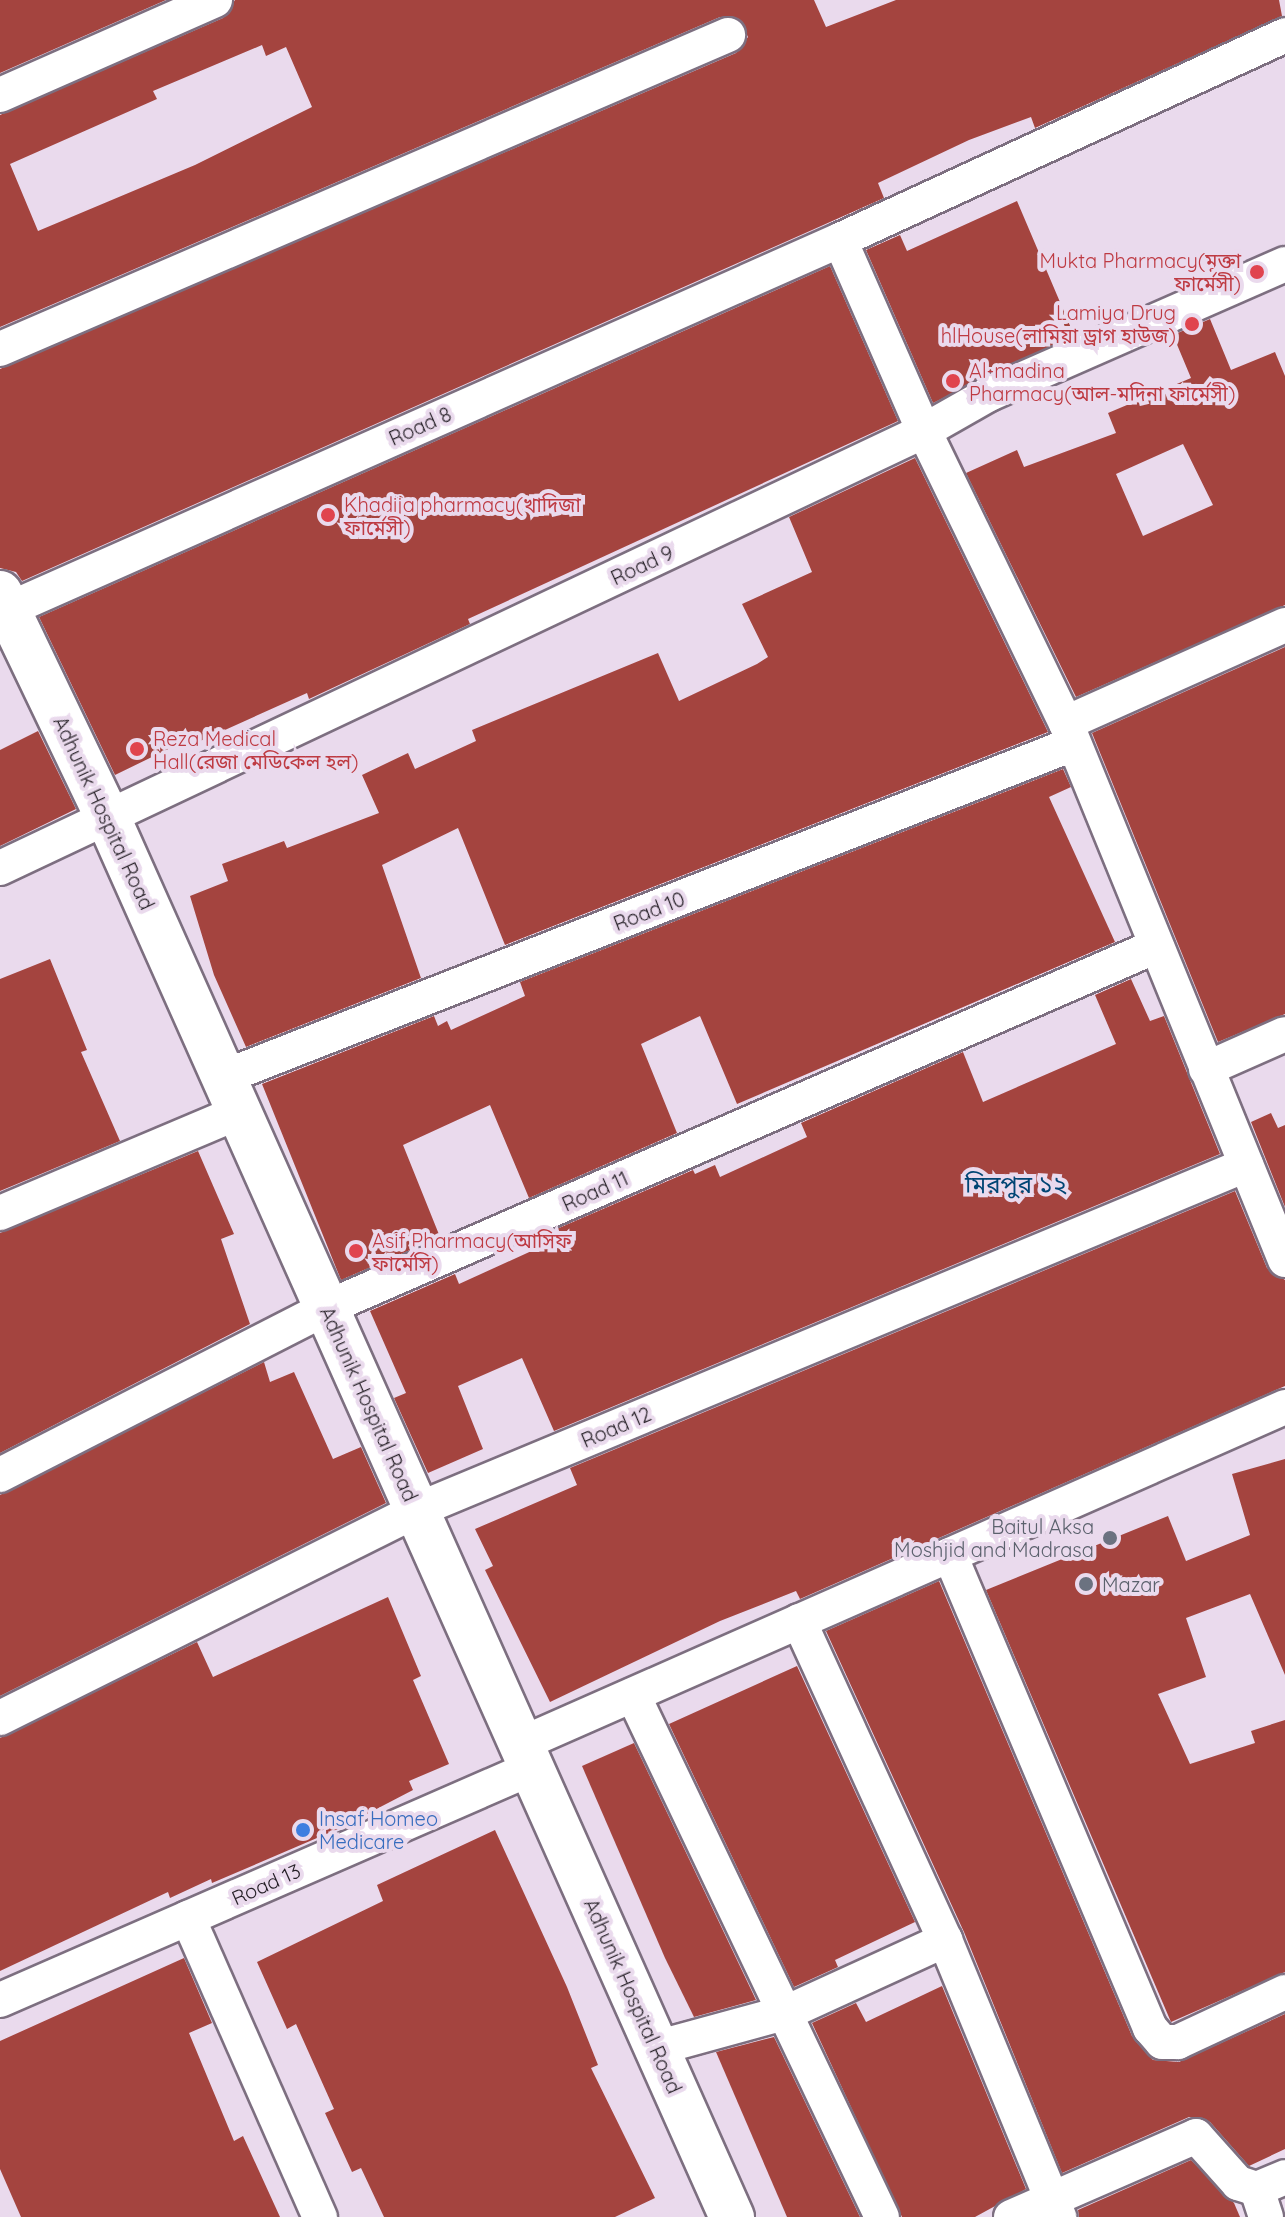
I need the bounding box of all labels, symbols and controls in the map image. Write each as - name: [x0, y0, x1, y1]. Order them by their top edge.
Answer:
- place label: Mukta Pharmacy(মুক্তা ফার্মেসী): [1040, 248, 1241, 295]
- marker: Mukta Pharmacy(মুক্তা ফার্মেসী): [1248, 263, 1266, 281]
- place label: Lamiya Drug hlHouse(লামিয়া ড্রাগ হাউজ): [941, 300, 1176, 347]
- marker: Lamiya Drug hlHouse(লামিয়া ড্রাগ হাউজ): [1183, 315, 1201, 333]
- place label: Al-madina Pharmacy(আল-মদিনা ফার্মেসী): [969, 358, 1235, 405]
- marker: Al-madina Pharmacy(আল-মদিনা ফার্মেসী): [944, 372, 962, 390]
- street label: Road 8: [385, 402, 455, 450]
- place label: Khadija pharmacy(খাদিজা ফার্মেসী): [344, 492, 581, 539]
- marker: Khadija pharmacy(খাদিজা ফার্মেসী): [319, 506, 337, 524]
- street label: Road 9: [607, 540, 677, 590]
- street label: Adhunik Hospital Road: [49, 712, 159, 914]
- place label: Reza Medical Hall(রেজা মেডিকেল হল): [153, 726, 359, 773]
- marker: Reza Medical Hall(রেজা মেডিকেল হল): [128, 740, 146, 758]
- street label: Road 10: [610, 886, 688, 936]
- street label: Road 11: [558, 1166, 632, 1216]
- district label: মিরপুর ১২: [965, 1171, 1067, 1199]
- place label: Asif Pharmacy(আসিফ ফার্মেসি): [372, 1228, 572, 1275]
- marker: Asif Pharmacy(আসিফ ফার্মেসি): [347, 1242, 365, 1260]
- street label: Adhunik Hospital Road: [315, 1303, 423, 1505]
- street label: Road 12: [577, 1402, 655, 1452]
- place label: Baitul Aksa Moshjid and Madrasa: [894, 1514, 1094, 1561]
- marker: Baitul Aksa Moshjid and Madrasa: [1101, 1529, 1119, 1547]
- place label: Mazar: [1102, 1572, 1160, 1596]
- marker: Mazar: [1077, 1575, 1095, 1593]
- place label: Insaf Homeo Medicare: [319, 1806, 438, 1853]
- marker: Insaf Homeo Medicare: [294, 1821, 312, 1839]
- street label: Road 13: [228, 1858, 304, 1910]
- street label: Adhunik Hospital Road: [579, 1895, 687, 2097]

